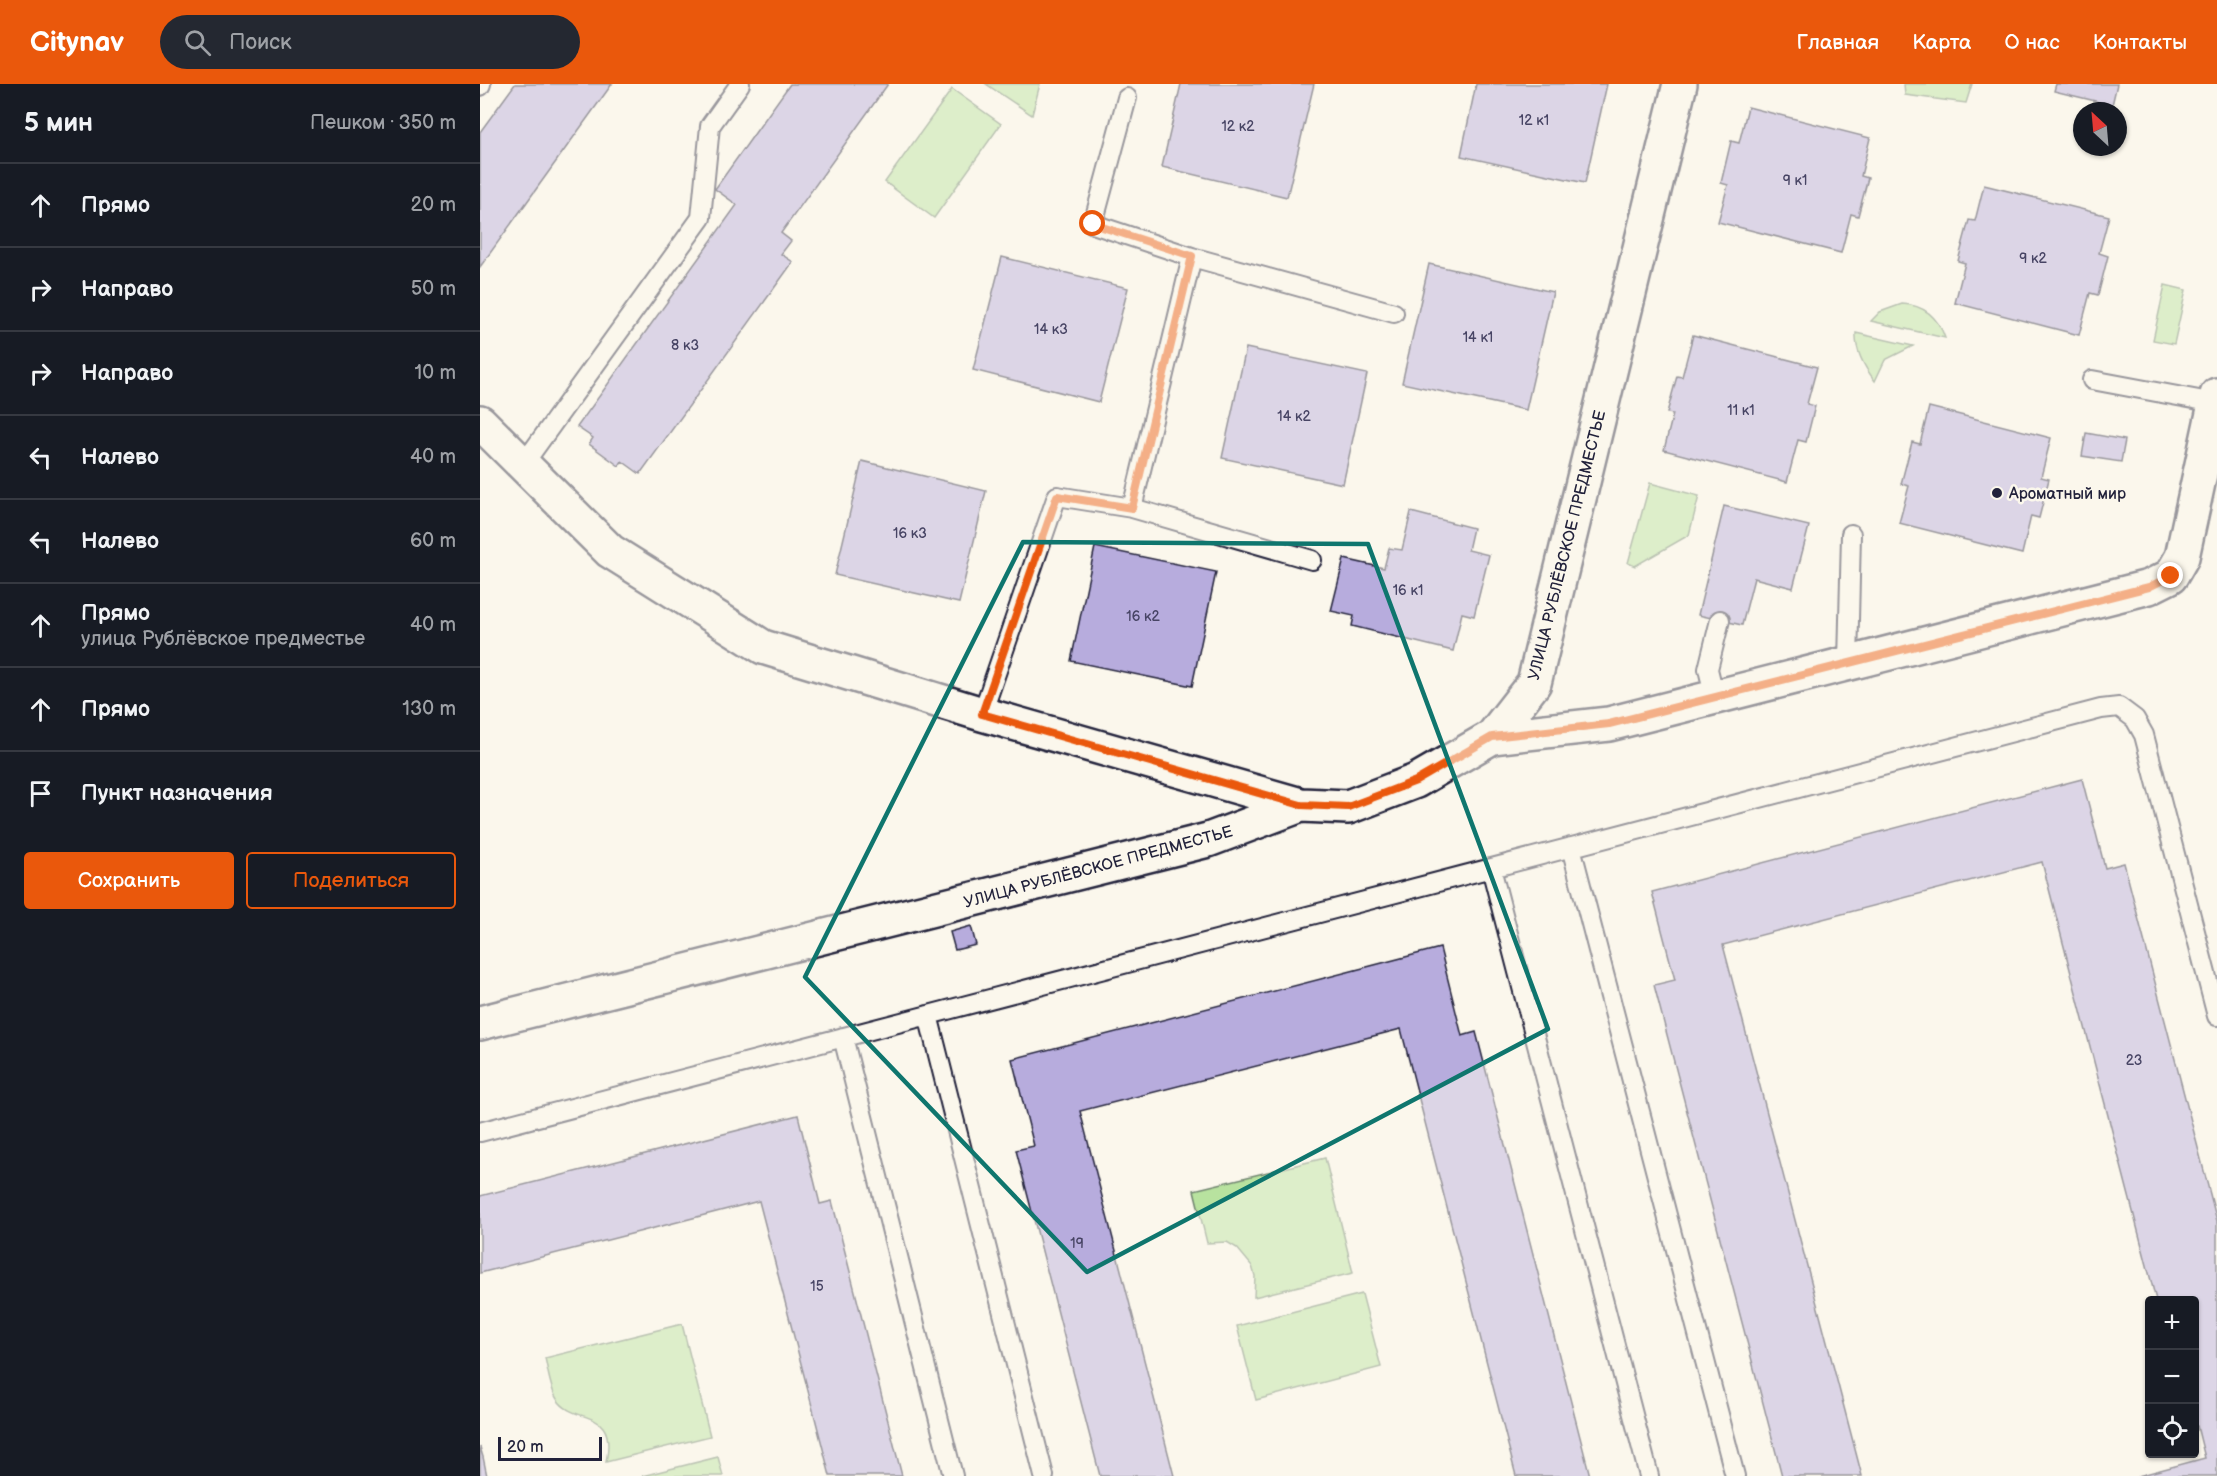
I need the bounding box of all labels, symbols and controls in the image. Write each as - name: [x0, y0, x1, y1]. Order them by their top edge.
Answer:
- search box: [160, 15, 580, 69]
- text: Citynav: [30, 26, 124, 59]
- icon: search: [181, 26, 214, 59]
- text: Поиск: [229, 29, 292, 56]
- text: Главная: [1796, 30, 1879, 55]
- text: Карта: [1912, 30, 1971, 55]
- text: О нас: [2004, 30, 2060, 55]
- text: Контакты: [2093, 30, 2187, 55]
- north arrow: [2073, 102, 2127, 156]
- text: 5 мин: [24, 108, 93, 139]
- text: Пешком · 350 m: [310, 111, 456, 135]
- house number: 12 к1: [1519, 112, 1549, 129]
- house number: 12 к2: [1221, 118, 1255, 135]
- house number: 9 к1: [1783, 172, 1807, 189]
- icon: ahead: [24, 189, 57, 222]
- text: Прямо: [81, 192, 150, 219]
- text: 20 m: [411, 193, 456, 217]
- route start: [1079, 210, 1105, 236]
- house number: 9 к2: [2019, 250, 2048, 267]
- icon: right: [24, 273, 57, 306]
- text: Направо: [81, 276, 173, 303]
- text: 50 m: [411, 277, 456, 301]
- house number: 14 к3: [1034, 321, 1068, 338]
- house number: 14 к1: [1463, 329, 1493, 346]
- house number: 8 к3: [671, 337, 699, 354]
- icon: right: [24, 357, 57, 390]
- text: Направо: [81, 360, 173, 387]
- text: 10 m: [415, 361, 456, 385]
- house number: 11 к1: [1727, 402, 1755, 419]
- house number: 14 к2: [1277, 408, 1311, 425]
- street label: УЛИЦА РУБЛЁВСКОЕ ПРЕДМЕСТЬЕ: [1524, 408, 1610, 682]
- icon: left: [24, 441, 57, 474]
- text: Налево: [81, 444, 159, 471]
- text: 40 m: [410, 445, 456, 469]
- place label: Ароматный мир: [2008, 485, 2126, 504]
- marker: Ароматный мир: [1990, 486, 2004, 500]
- icon: left: [24, 525, 57, 558]
- house number: 16 к3: [893, 525, 927, 542]
- text: Налево: [81, 528, 159, 555]
- text: 60 m: [410, 529, 456, 553]
- route end: [2157, 562, 2183, 588]
- house number: 16 к1: [1393, 582, 1423, 599]
- text: Прямо: [81, 600, 150, 627]
- house number: 16 к2: [1126, 608, 1160, 625]
- icon: ahead: [24, 609, 57, 642]
- text: 40 m: [410, 613, 456, 637]
- text: улица Рублёвское предместье: [81, 627, 365, 651]
- icon: ahead: [24, 693, 57, 726]
- text: Прямо: [81, 696, 150, 723]
- text: 130 m: [402, 697, 456, 721]
- icon: arrive: [24, 777, 57, 810]
- text: Пункт назначения: [81, 780, 273, 807]
- street label: УЛИЦА РУБЛЁВСКОЕ ПРЕДМЕСТЬЕ: [962, 821, 1235, 913]
- button: Сохранить: [24, 852, 234, 909]
- button: Поделиться: [246, 852, 456, 909]
- house number: 23: [2126, 1052, 2142, 1069]
- house number: 19: [1070, 1235, 1084, 1252]
- house number: 15: [810, 1278, 824, 1295]
- map controls: [2145, 1296, 2199, 1458]
- button: +: [2145, 1296, 2199, 1350]
- button: −: [2145, 1350, 2199, 1404]
- button: locate: [2145, 1404, 2199, 1458]
- scale bar: [498, 1434, 602, 1462]
- text: 20 m: [507, 1438, 543, 1457]

